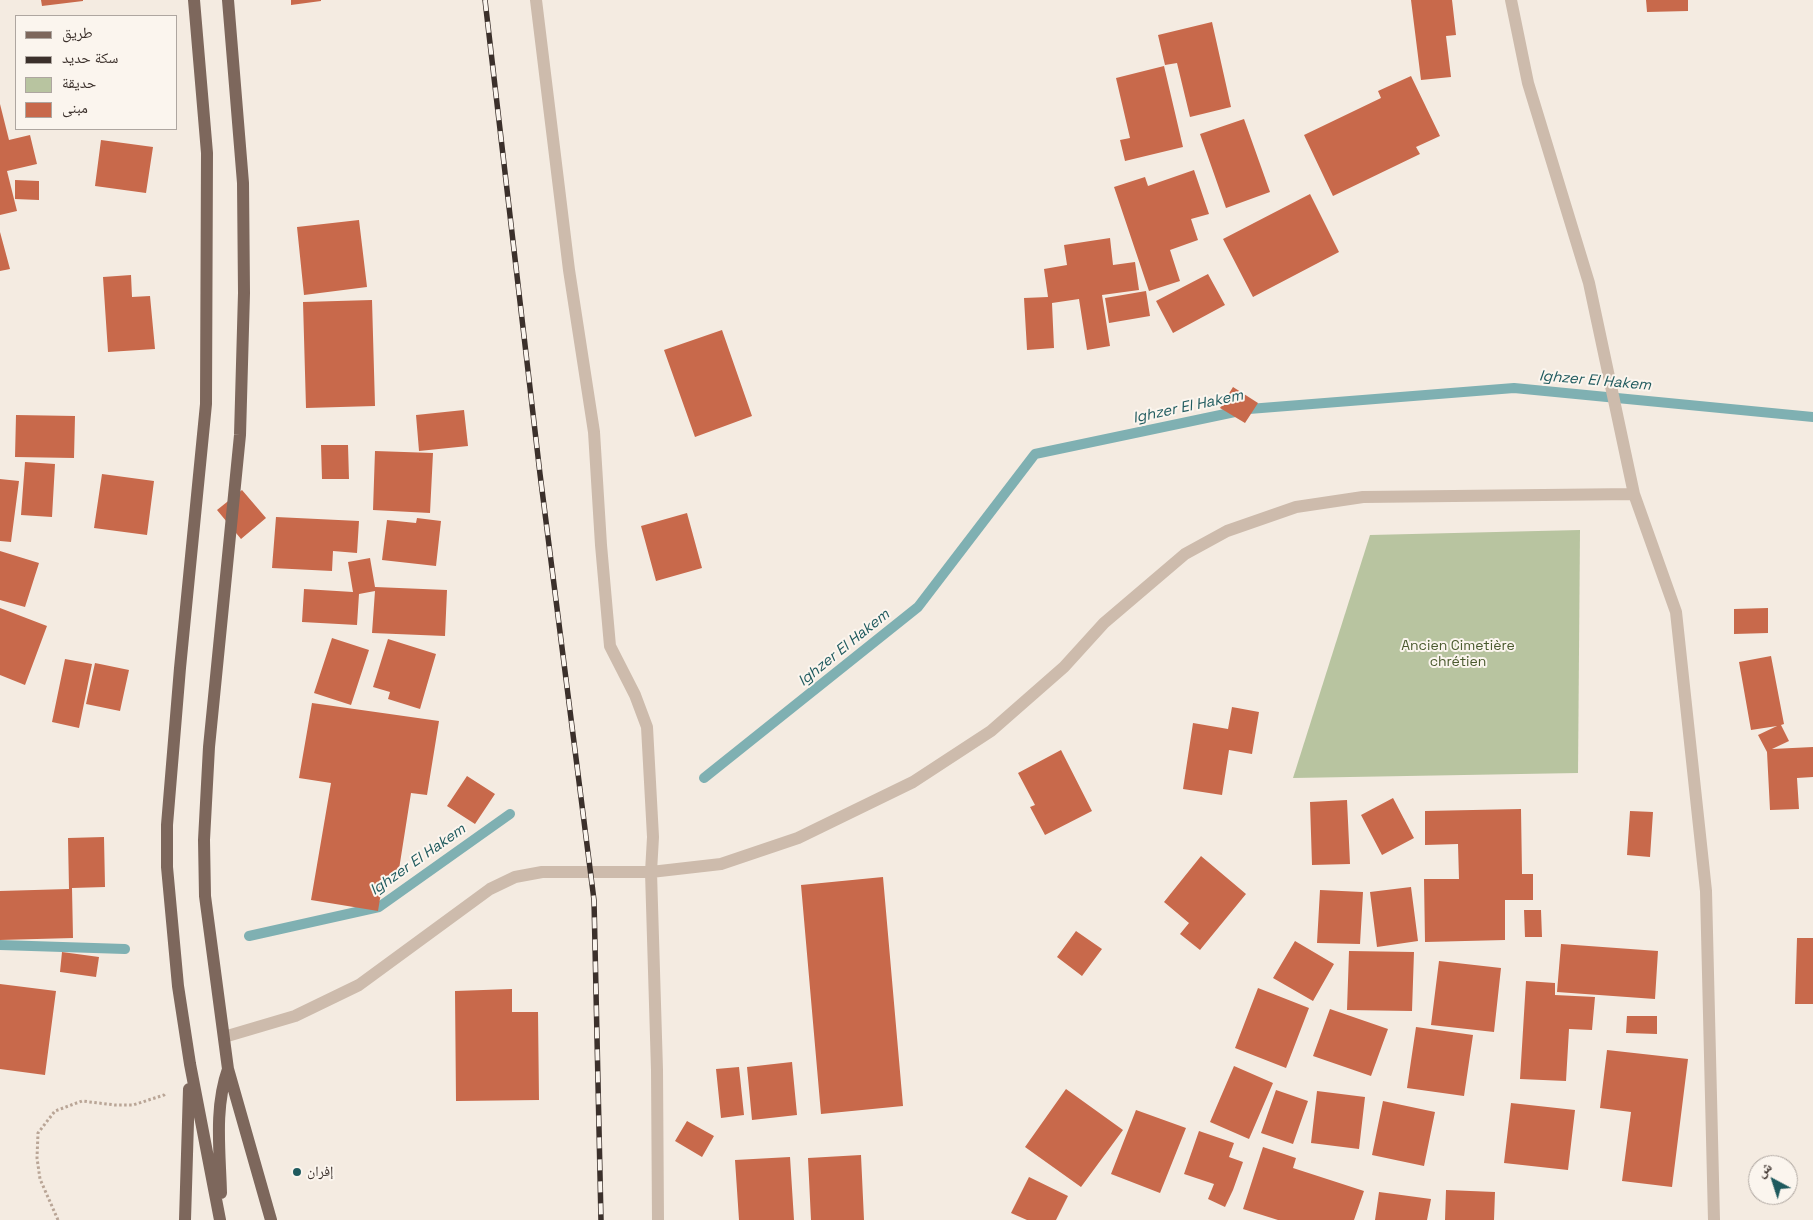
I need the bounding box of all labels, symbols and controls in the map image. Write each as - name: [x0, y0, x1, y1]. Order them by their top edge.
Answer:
- legend: [15, 15, 178, 130]
- text: طريق: [62, 23, 93, 42]
- text: سكة حديد: [62, 48, 118, 67]
- text: حديقة: [62, 73, 96, 92]
- text: مبنى: [62, 98, 88, 117]
- water label: Ighzer El Hakem: [1538, 367, 1652, 395]
- water label: Ighzer El Hakem: [1131, 387, 1245, 427]
- water label: Ighzer El Hakem: [795, 606, 893, 690]
- park label: Ancien Cimetière chrétien: [1401, 638, 1515, 670]
- water label: Ighzer El Hakem: [367, 820, 469, 900]
- north arrow: [1748, 1155, 1798, 1205]
- text: ش: [1753, 1158, 1775, 1181]
- place label: إفران: [307, 1164, 333, 1180]
- marker: إفران: [291, 1166, 303, 1178]

